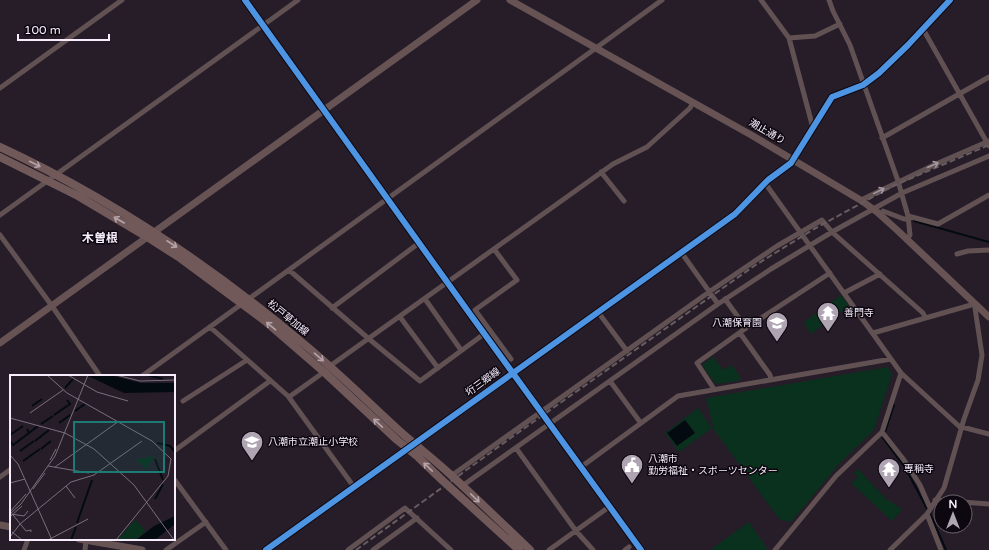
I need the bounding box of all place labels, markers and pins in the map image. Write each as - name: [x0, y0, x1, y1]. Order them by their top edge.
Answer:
- temple icon: 善門寺: [815, 300, 841, 333]
- place label: 善門寺: [844, 307, 874, 319]
- school or university icon: 八潮保育園: [764, 310, 790, 343]
- place label: 八潮保育園: [712, 317, 762, 329]
- school or university icon: 八潮市立潮止小学校: [239, 429, 265, 462]
- place label: 八潮市立潮止小学校: [268, 436, 358, 448]
- public building icon: 八潮市 勤労福祉・スポーツセンター: [619, 452, 645, 485]
- place label: 八潮市 勤労福祉・スポーツセンター: [648, 453, 778, 477]
- temple icon: 専稱寺: [876, 456, 902, 489]
- place label: 専稱寺: [904, 463, 934, 475]

